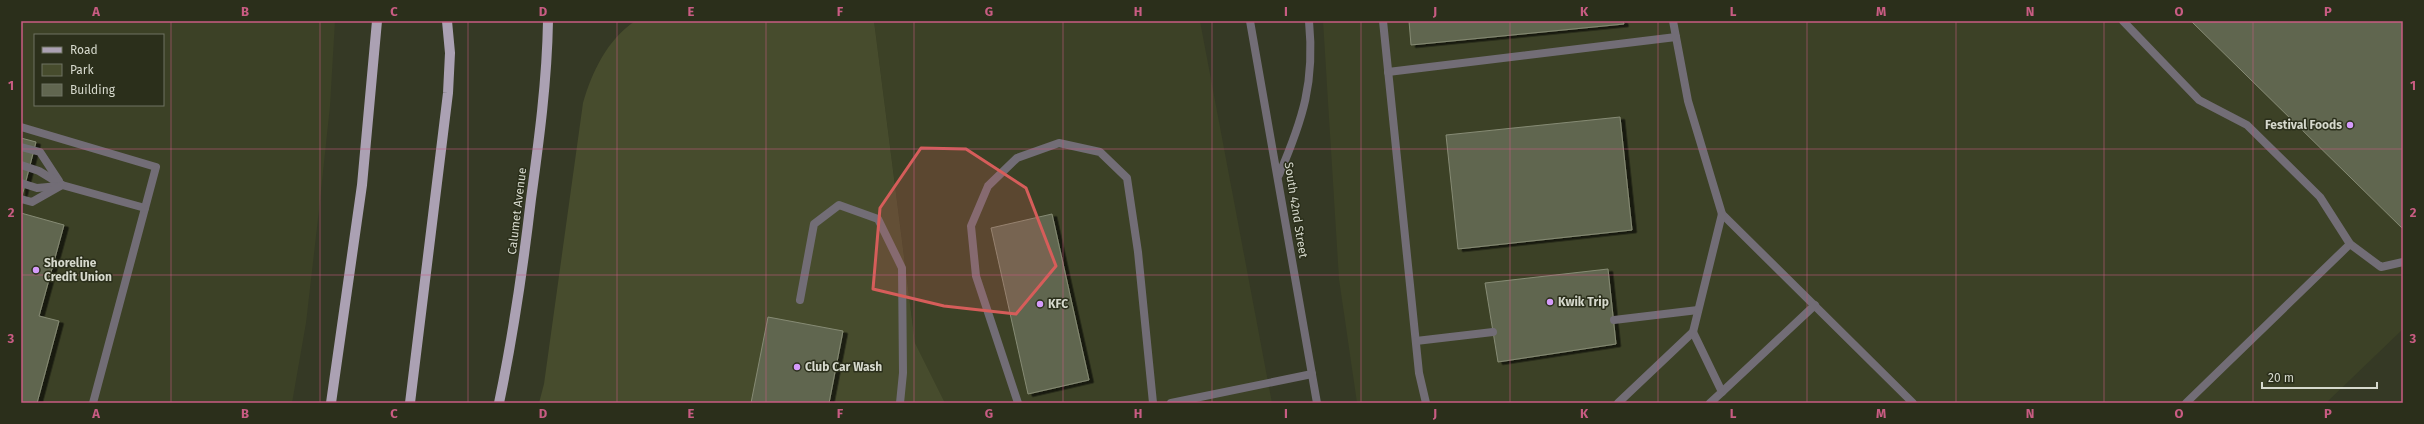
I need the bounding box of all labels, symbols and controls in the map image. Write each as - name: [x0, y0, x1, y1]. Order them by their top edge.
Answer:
- text: A: [91, 4, 100, 19]
- text: B: [241, 4, 249, 19]
- text: C: [390, 4, 398, 19]
- text: D: [539, 4, 548, 19]
- text: E: [688, 4, 695, 19]
- text: F: [837, 4, 844, 19]
- text: G: [985, 4, 993, 19]
- text: H: [1134, 4, 1142, 19]
- text: I: [1284, 4, 1288, 19]
- text: J: [1432, 4, 1437, 19]
- text: K: [1580, 4, 1589, 19]
- text: L: [1730, 4, 1737, 19]
- text: M: [1876, 4, 1886, 19]
- text: N: [2026, 4, 2034, 19]
- text: O: [2175, 4, 2184, 19]
- text: P: [2324, 4, 2332, 19]
- legend: [34, 34, 164, 106]
- text: Road: [70, 43, 98, 57]
- text: Park: [70, 63, 94, 77]
- text: 1: [8, 78, 14, 93]
- text: 1: [2410, 78, 2416, 93]
- text: Building: [70, 83, 116, 97]
- place label: Festival Foods: [2265, 118, 2342, 132]
- marker: Festival Foods: [2345, 120, 2355, 130]
- street label: South 42nd Street: [1281, 161, 1311, 260]
- street label: Calumet Avenue: [505, 167, 529, 255]
- text: 2: [8, 205, 15, 220]
- text: 2: [2410, 205, 2417, 220]
- place label: Shoreline Credit Union: [44, 256, 112, 284]
- marker: Shoreline Credit Union: [31, 265, 41, 275]
- place label: Kwik Trip: [1558, 295, 1609, 309]
- place label: KFC: [1048, 297, 1068, 311]
- marker: Kwik Trip: [1545, 297, 1555, 307]
- marker: KFC: [1035, 299, 1045, 309]
- text: 3: [7, 331, 15, 346]
- text: 3: [2409, 331, 2417, 346]
- place label: Club Car Wash: [805, 360, 882, 374]
- marker: Club Car Wash: [792, 362, 802, 372]
- scale bar: [2262, 364, 2377, 390]
- text: 20 m: [2268, 371, 2294, 385]
- text: A: [91, 406, 100, 421]
- text: B: [241, 406, 249, 421]
- text: C: [390, 406, 398, 421]
- text: D: [539, 406, 548, 421]
- text: E: [688, 406, 695, 421]
- text: F: [837, 406, 844, 421]
- text: G: [985, 406, 993, 421]
- text: H: [1134, 406, 1142, 421]
- text: I: [1284, 406, 1288, 421]
- text: J: [1432, 406, 1437, 421]
- text: K: [1580, 406, 1589, 421]
- text: L: [1730, 406, 1737, 421]
- text: M: [1876, 406, 1886, 421]
- text: N: [2026, 406, 2034, 421]
- text: O: [2175, 406, 2184, 421]
- text: P: [2324, 406, 2332, 421]

